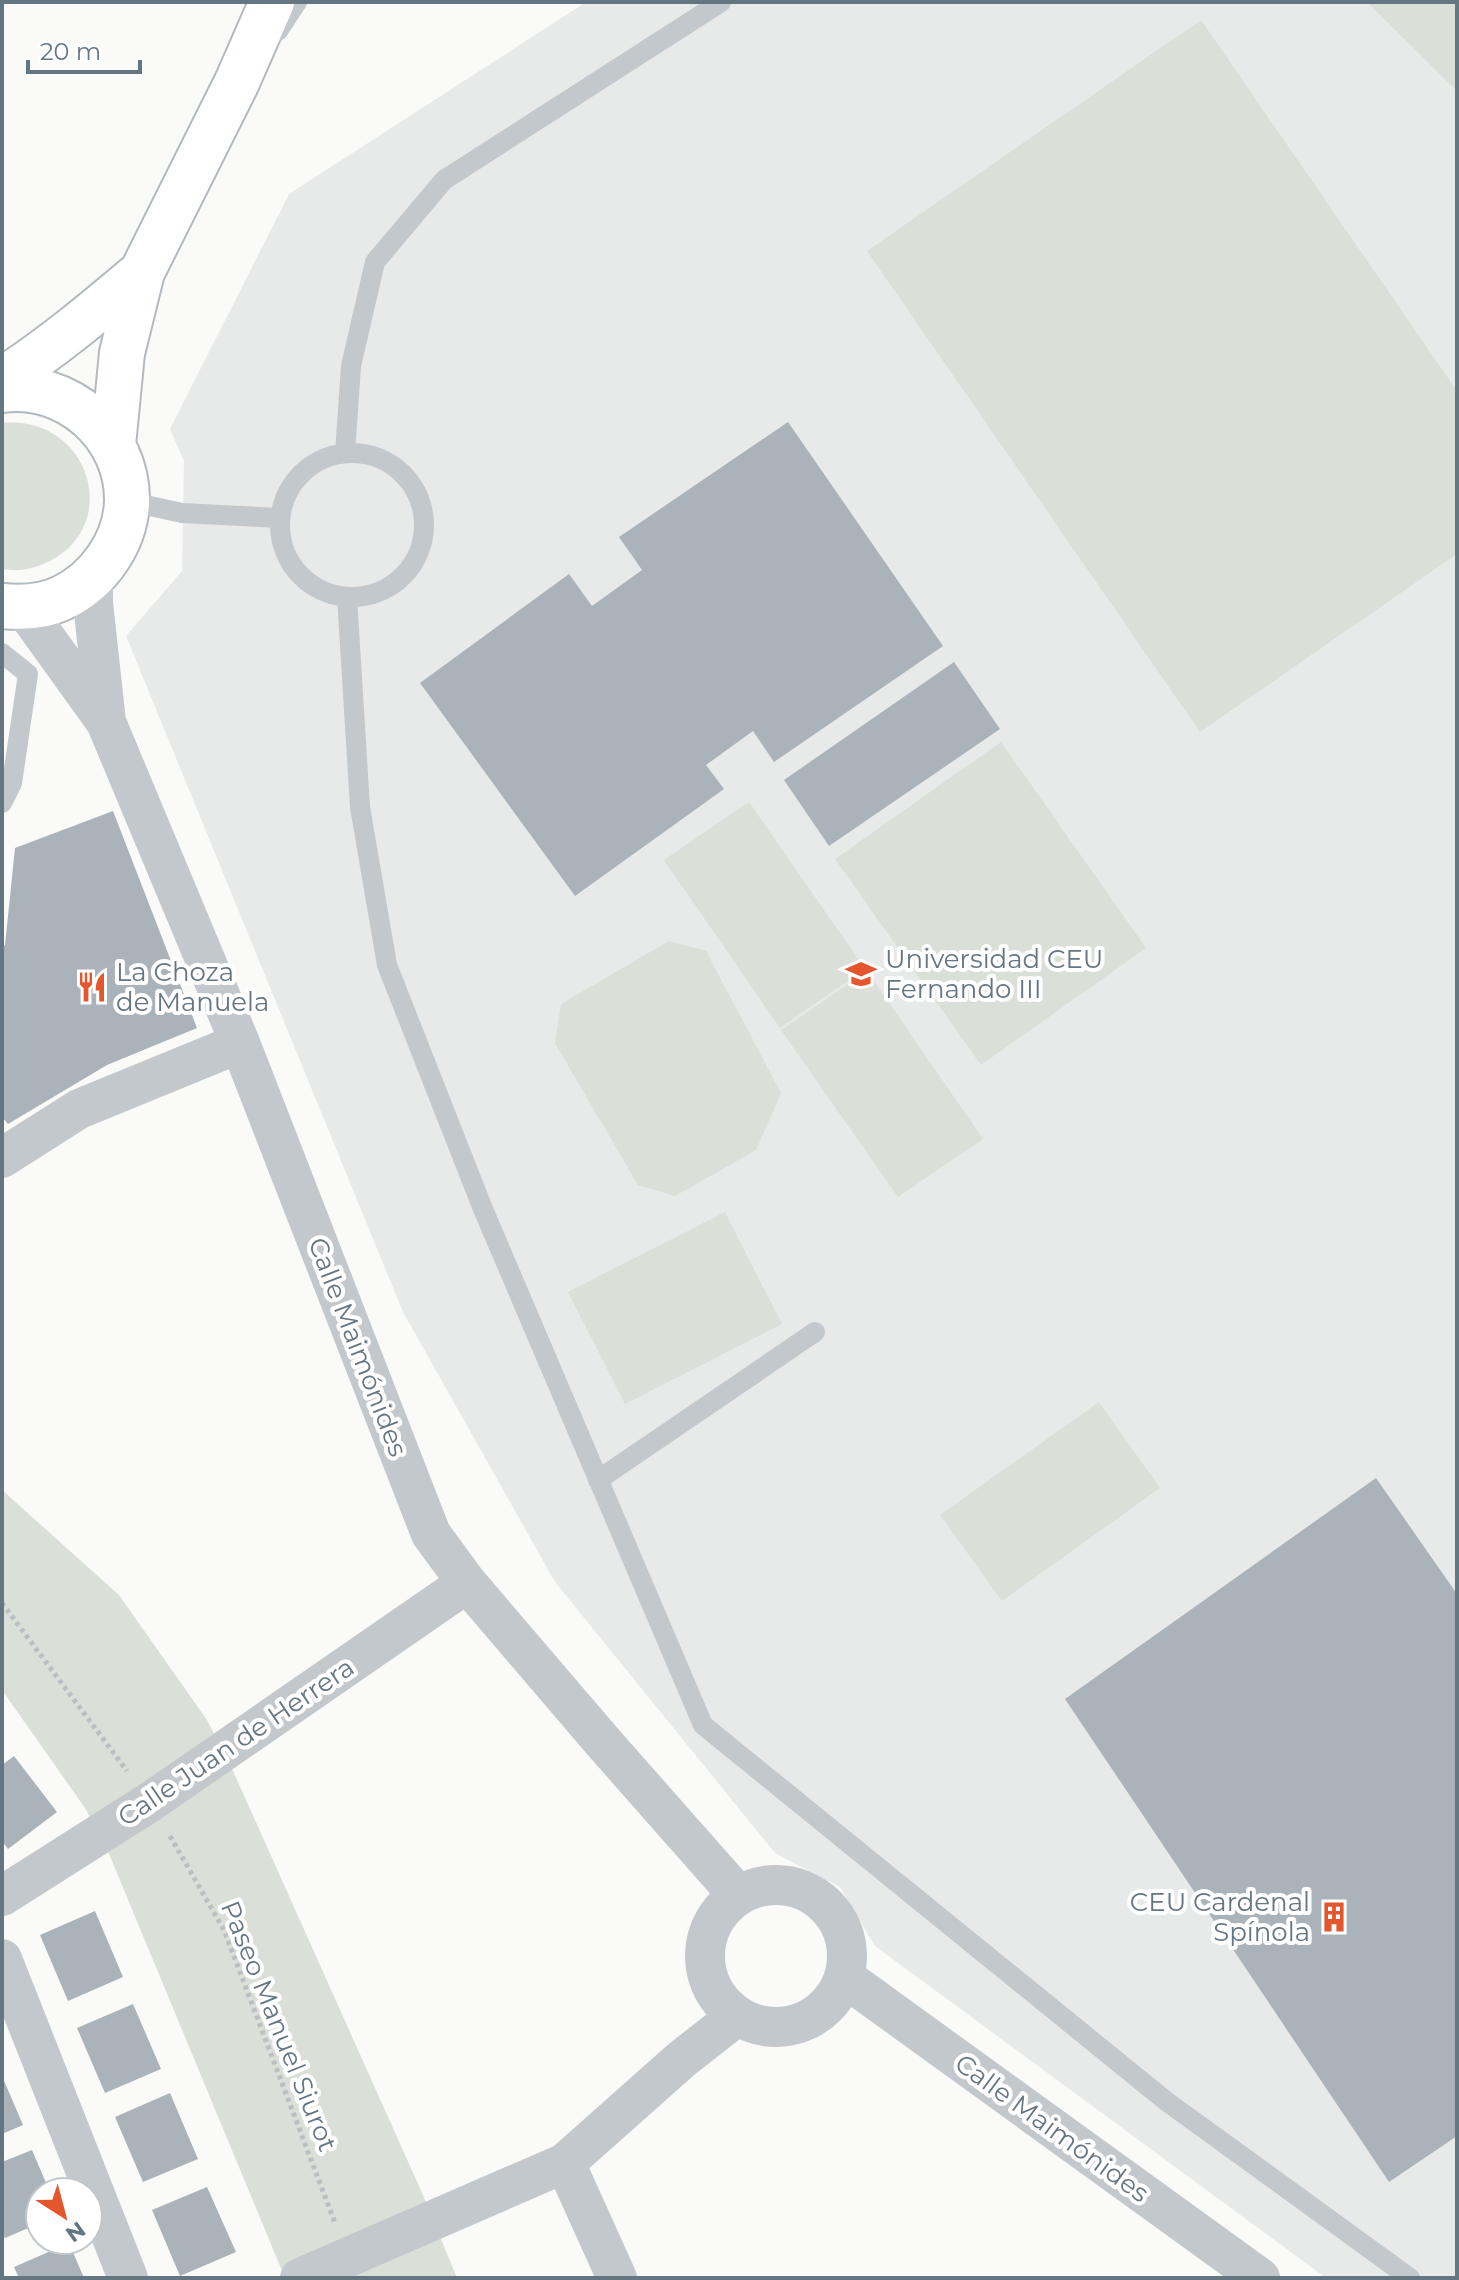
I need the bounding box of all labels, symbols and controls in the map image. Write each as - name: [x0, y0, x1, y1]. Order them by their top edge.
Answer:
- scale bar: [28, 24, 140, 74]
- text: 20 m: [40, 37, 101, 66]
- place label: Universidad CEU Fernando III: [885, 943, 1103, 1005]
- place label: La Choza de Manuela: [116, 956, 269, 1018]
- school or university icon: Universidad CEU Fernando III: [844, 957, 878, 991]
- restaurant icon: La Choza de Manuela: [75, 970, 109, 1004]
- street label: Calle Maimónides: [302, 1233, 414, 1461]
- street label: Calle Juan de Herrera: [112, 1651, 360, 1833]
- place label: CEU Cardenal Spínola: [1130, 1886, 1310, 1948]
- street label: Paseo Manuel Siurot: [214, 1896, 344, 2156]
- building icon: CEU Cardenal Spínola: [1317, 1900, 1351, 1934]
- street label: Calle Maimónides: [949, 2047, 1155, 2209]
- north arrow: [24, 2176, 104, 2256]
- text: N: [60, 2216, 91, 2248]

